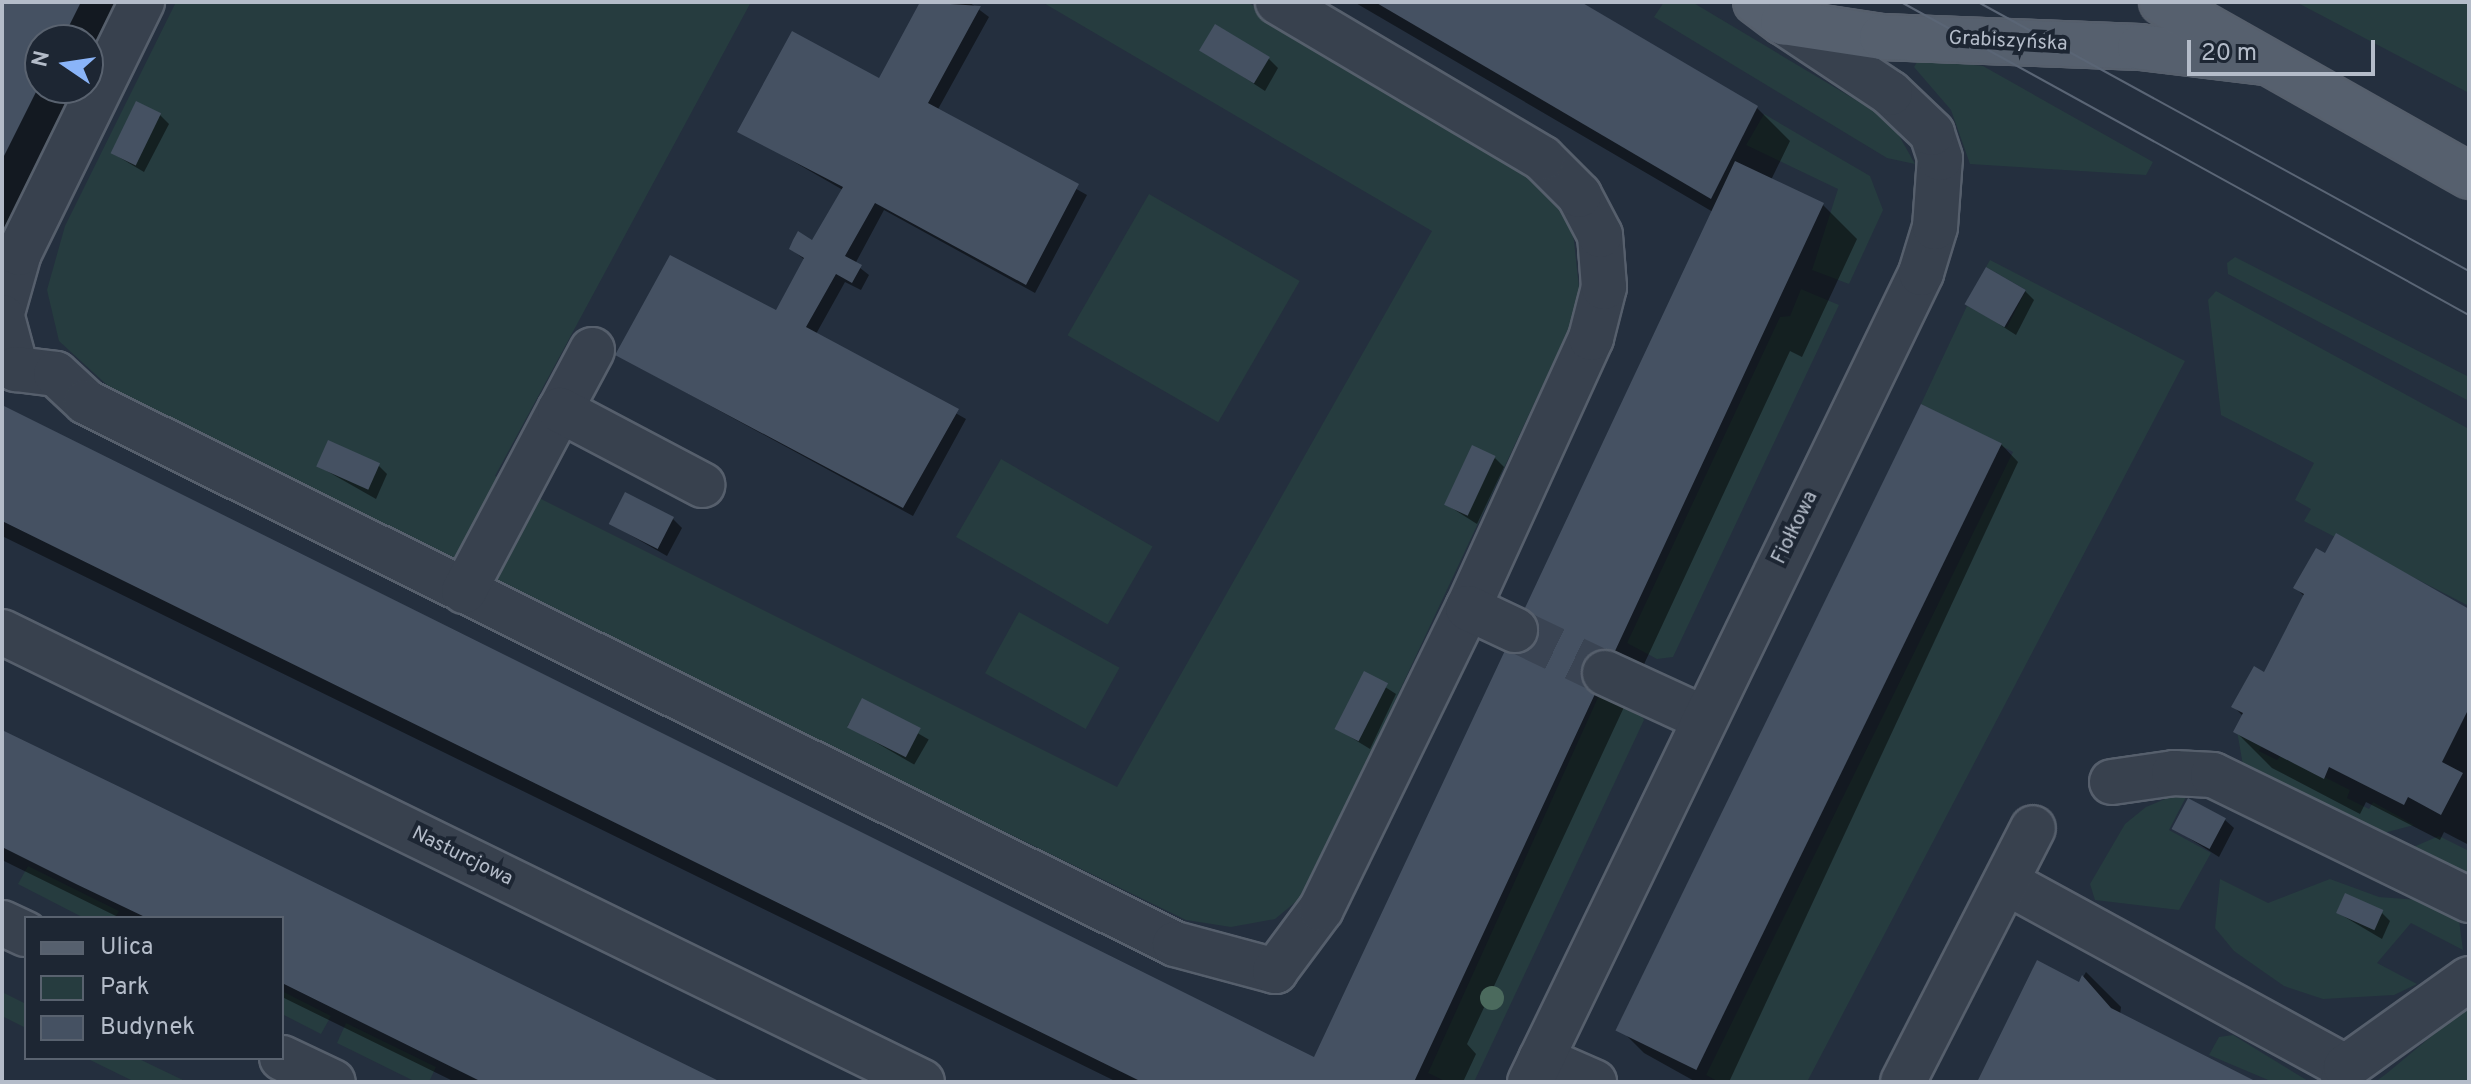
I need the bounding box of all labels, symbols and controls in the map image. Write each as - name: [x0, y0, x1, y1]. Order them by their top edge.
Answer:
- north arrow: [24, 24, 104, 104]
- scale bar: [2191, 24, 2379, 74]
- street label: Grabiszyńska: [1948, 27, 2068, 57]
- text: 20 m: [2201, 39, 2257, 69]
- text: N: [27, 48, 57, 70]
- street label: Fiołkowa: [1768, 488, 1824, 568]
- street label: Nasturcjowa: [407, 822, 517, 892]
- legend: [24, 916, 284, 1060]
- text: Ulica: [100, 933, 153, 963]
- text: Park: [100, 973, 150, 1003]
- text: Budynek: [100, 1013, 195, 1043]

